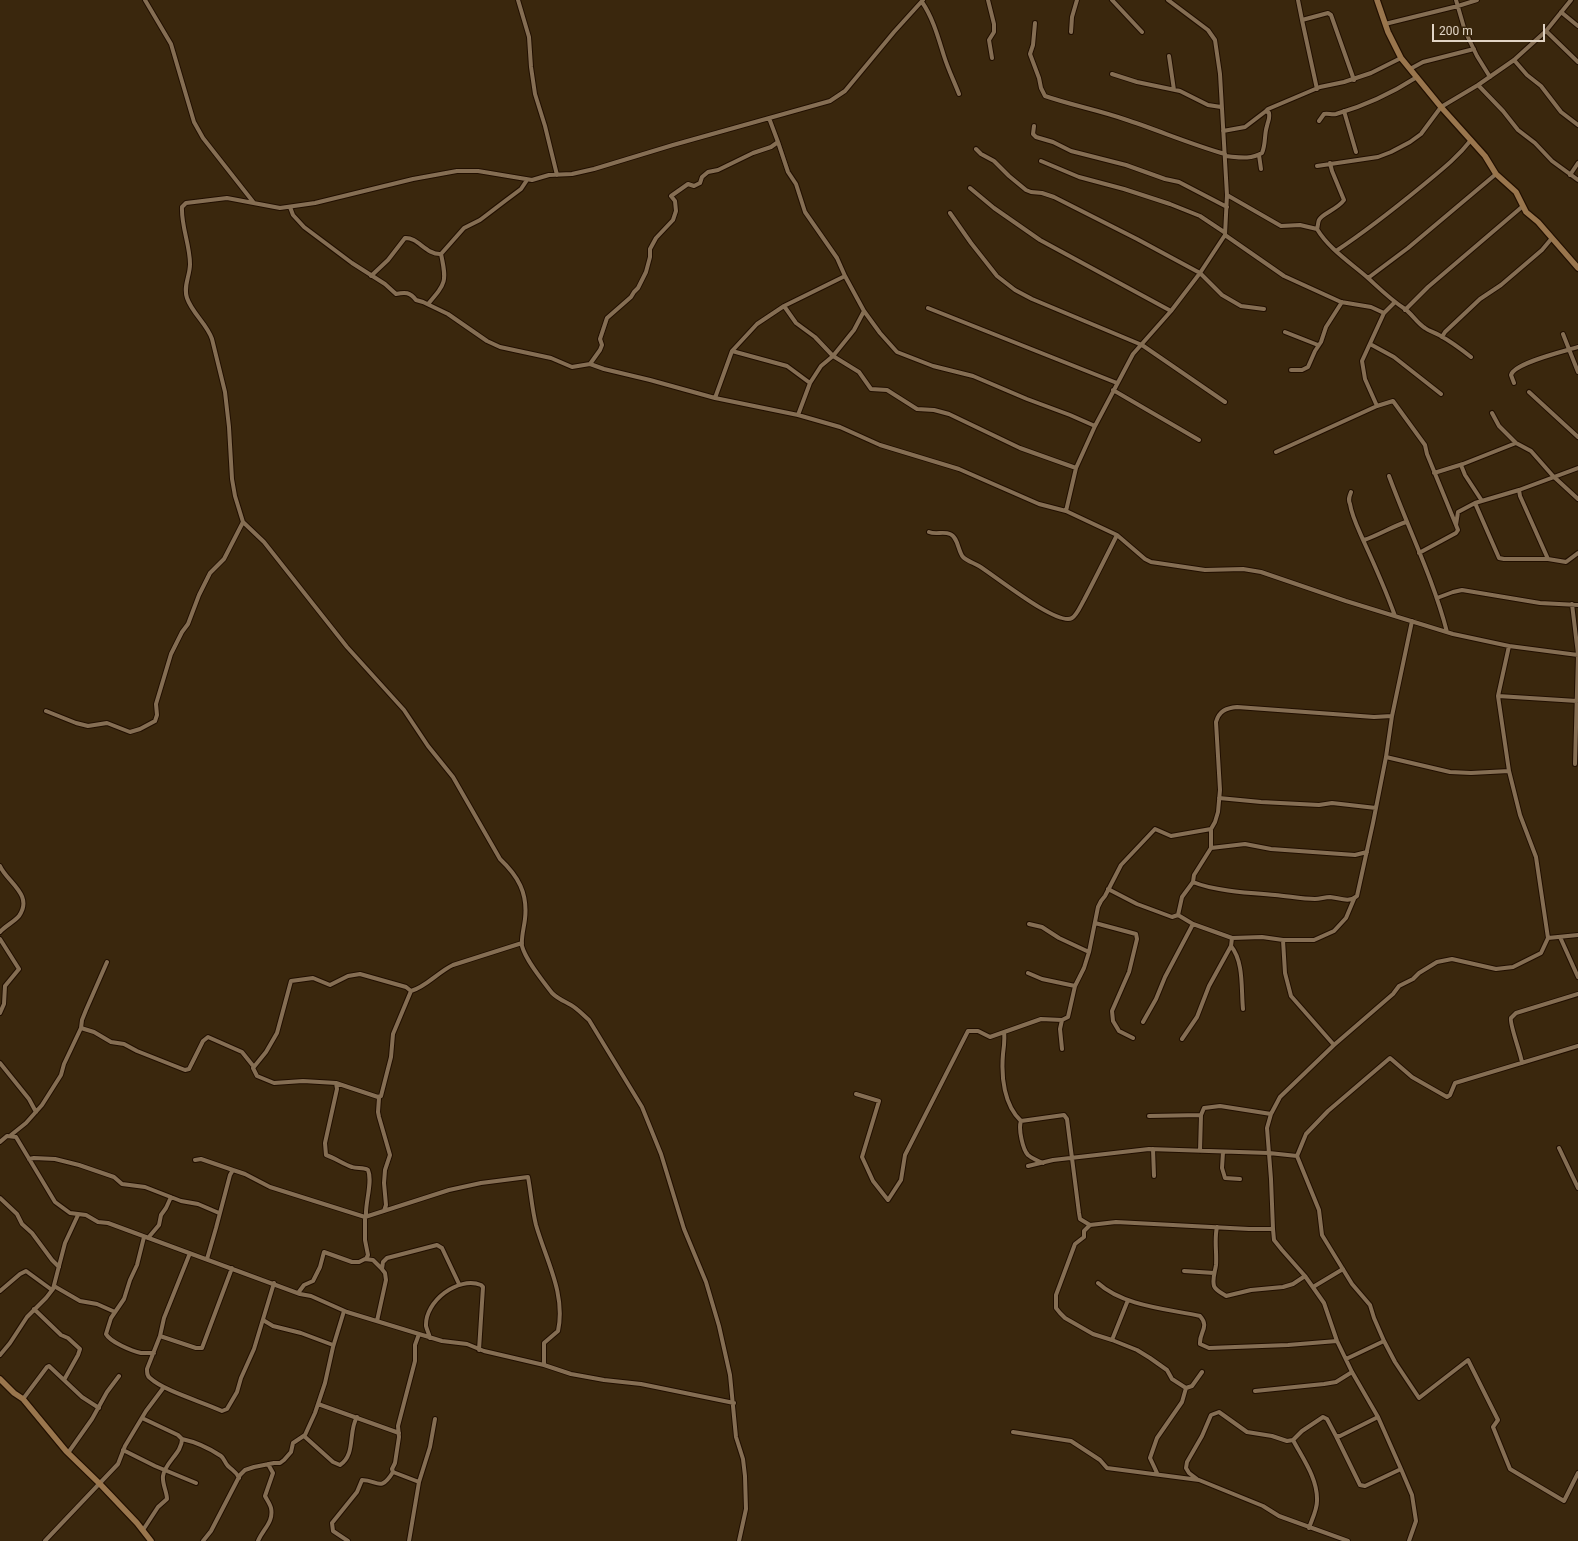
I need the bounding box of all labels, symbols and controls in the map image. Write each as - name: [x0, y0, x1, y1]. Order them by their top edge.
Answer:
- scale bar: [1434, 16, 1547, 42]
- text: 200 m: [1439, 24, 1473, 38]

